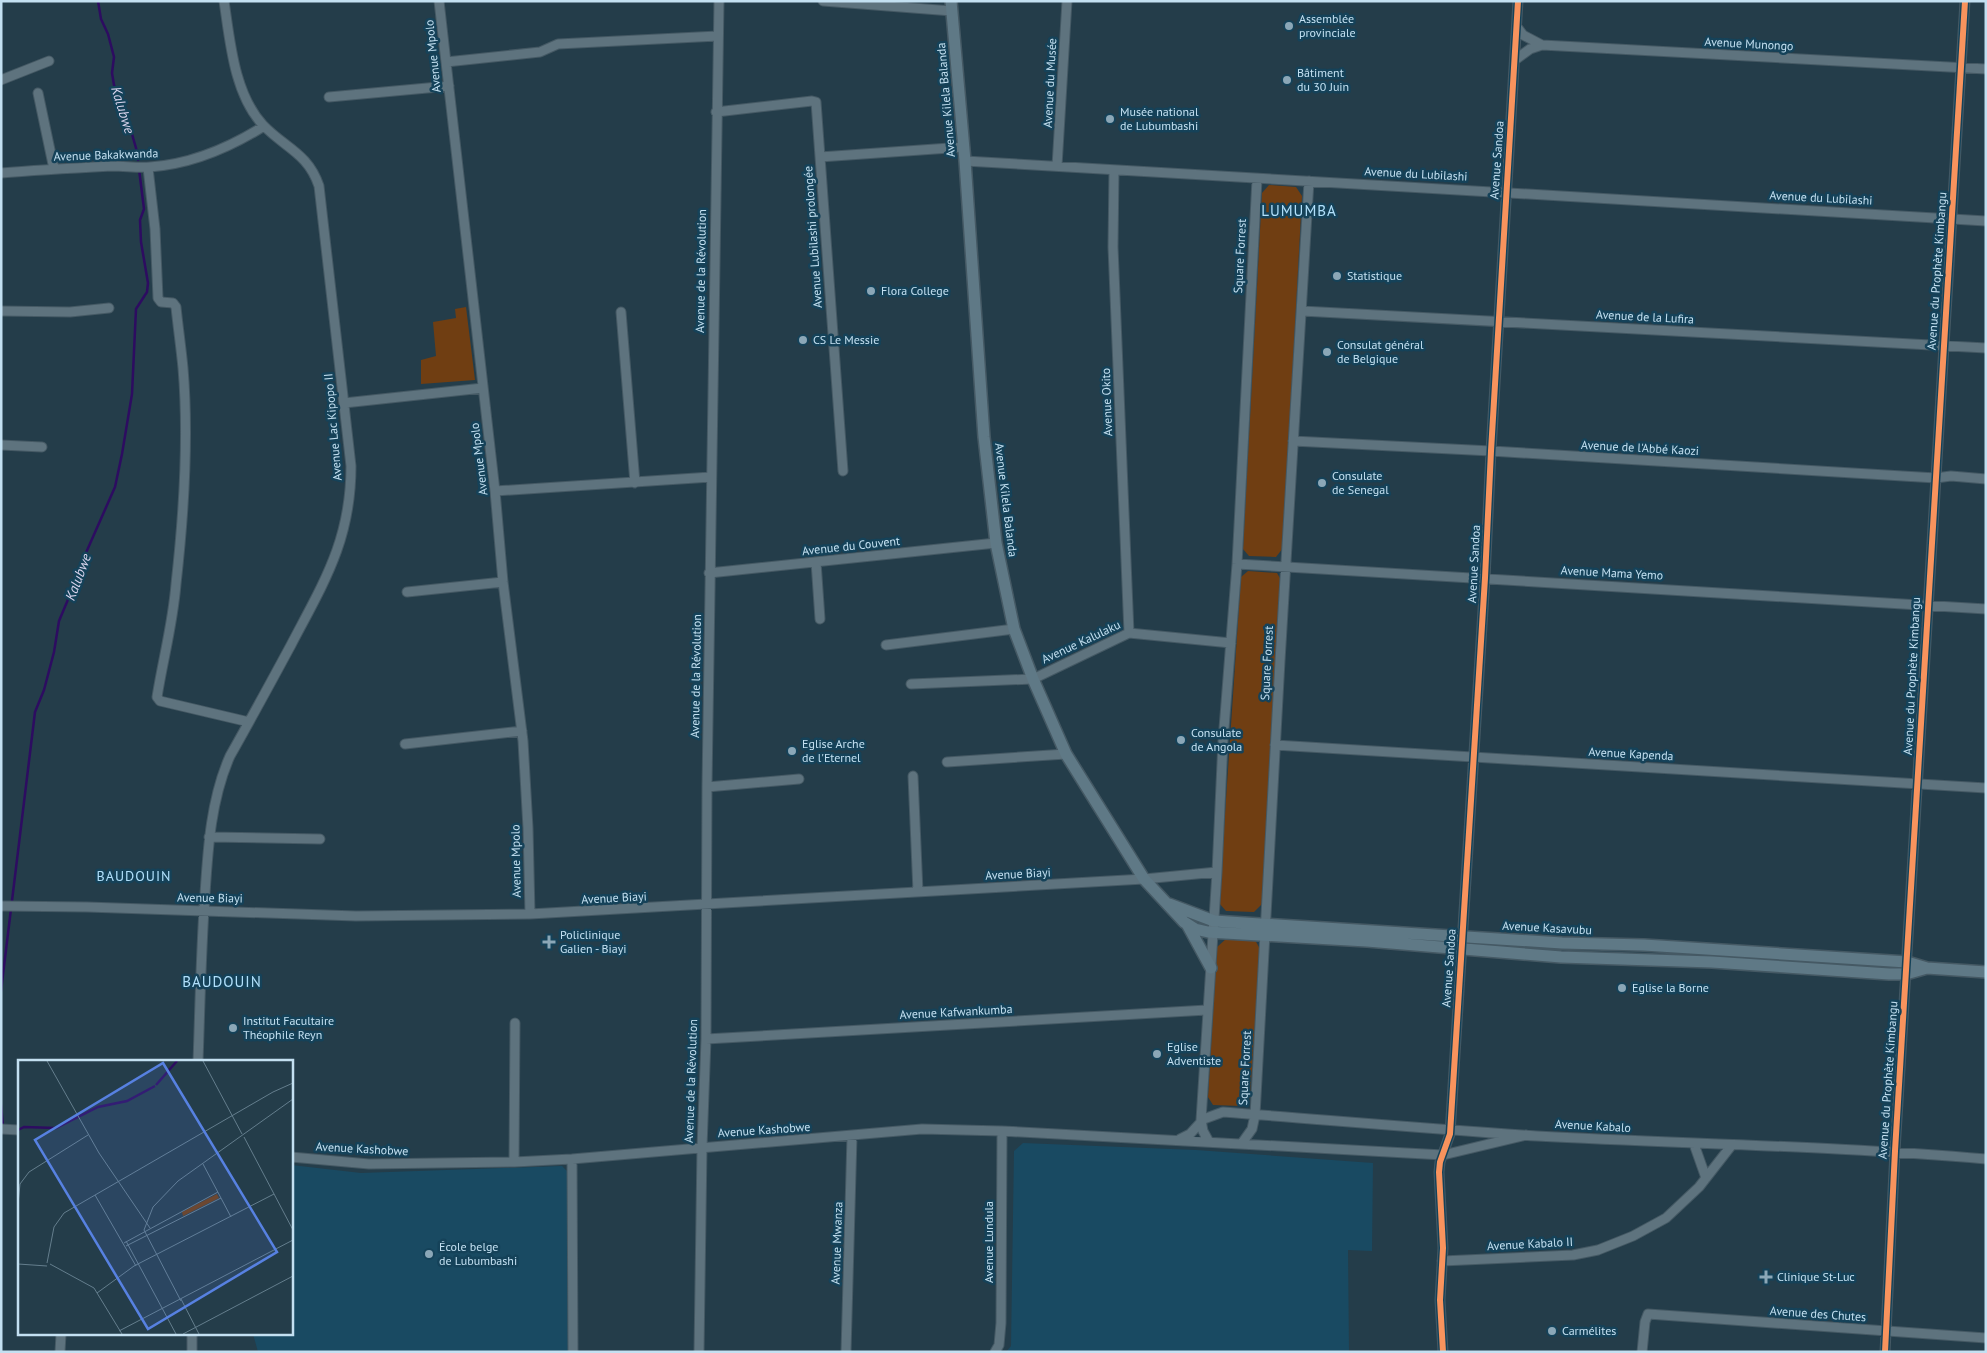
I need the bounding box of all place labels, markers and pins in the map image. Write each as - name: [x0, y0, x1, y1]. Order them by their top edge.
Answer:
- place label: Assemblée provinciale: [1299, 11, 1356, 40]
- marker: Assemblée provinciale: [1283, 20, 1295, 32]
- place label: Bâtiment du 30 Juin: [1297, 65, 1349, 94]
- marker: Bâtiment du 30 Juin: [1281, 74, 1293, 86]
- place label: Musée national de Lubumbashi: [1120, 104, 1199, 133]
- marker: Musée national de Lubumbashi: [1104, 113, 1116, 125]
- place label: Statistique: [1347, 268, 1402, 283]
- marker: Statistique: [1331, 270, 1343, 282]
- place label: Flora College: [881, 283, 949, 298]
- marker: Flora College: [865, 285, 877, 297]
- place label: CS Le Messie: [813, 332, 879, 347]
- marker: CS Le Messie: [797, 334, 809, 346]
- place label: Consulat général de Belgique: [1337, 337, 1424, 366]
- marker: Consulat général de Belgique: [1321, 346, 1333, 358]
- place label: Consulate de Senegal: [1332, 468, 1389, 497]
- marker: Consulate de Senegal: [1316, 477, 1328, 489]
- place label: Consulate de Angola: [1191, 725, 1242, 754]
- marker: Consulate de Angola: [1175, 734, 1187, 746]
- place label: Eglise Arche de l'Eternel: [802, 736, 865, 765]
- marker: Eglise Arche de l'Eternel: [786, 745, 798, 757]
- place label: Policlinique Galien - Biayi: [560, 927, 626, 956]
- marker: Policlinique Galien - Biayi: [542, 935, 556, 949]
- place label: Eglise la Borne: [1632, 980, 1709, 995]
- marker: Eglise la Borne: [1616, 982, 1628, 994]
- place label: Institut Facultaire Théophile Reyn: [243, 1013, 334, 1042]
- marker: Institut Facultaire Théophile Reyn: [227, 1022, 239, 1034]
- place label: Eglise Adventiste: [1167, 1039, 1221, 1068]
- marker: Eglise Adventiste: [1151, 1048, 1163, 1060]
- place label: École belge de Lubumbashi: [439, 1239, 517, 1268]
- marker: École belge de Lubumbashi: [423, 1248, 435, 1260]
- place label: Clinique St-Luc: [1777, 1269, 1855, 1284]
- marker: Clinique St-Luc: [1759, 1270, 1773, 1284]
- place label: Carmélites: [1562, 1323, 1616, 1338]
- marker: Carmélites: [1546, 1325, 1558, 1337]

